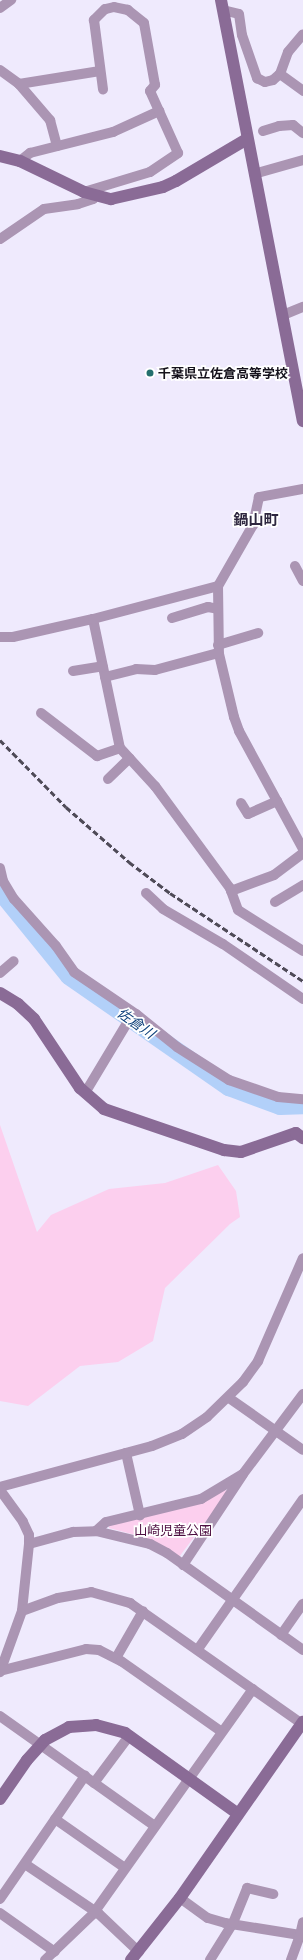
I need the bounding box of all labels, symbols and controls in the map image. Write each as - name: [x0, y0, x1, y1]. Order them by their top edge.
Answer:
- place label: 千葉県立佐倉高等学校: [158, 365, 288, 381]
- marker: 千葉県立佐倉高等学校: [145, 368, 155, 378]
- district label: 鍋山町: [234, 511, 278, 529]
- water label: 佐倉川: [114, 1004, 158, 1042]
- park label: 山崎児童公園: [134, 1522, 212, 1538]

